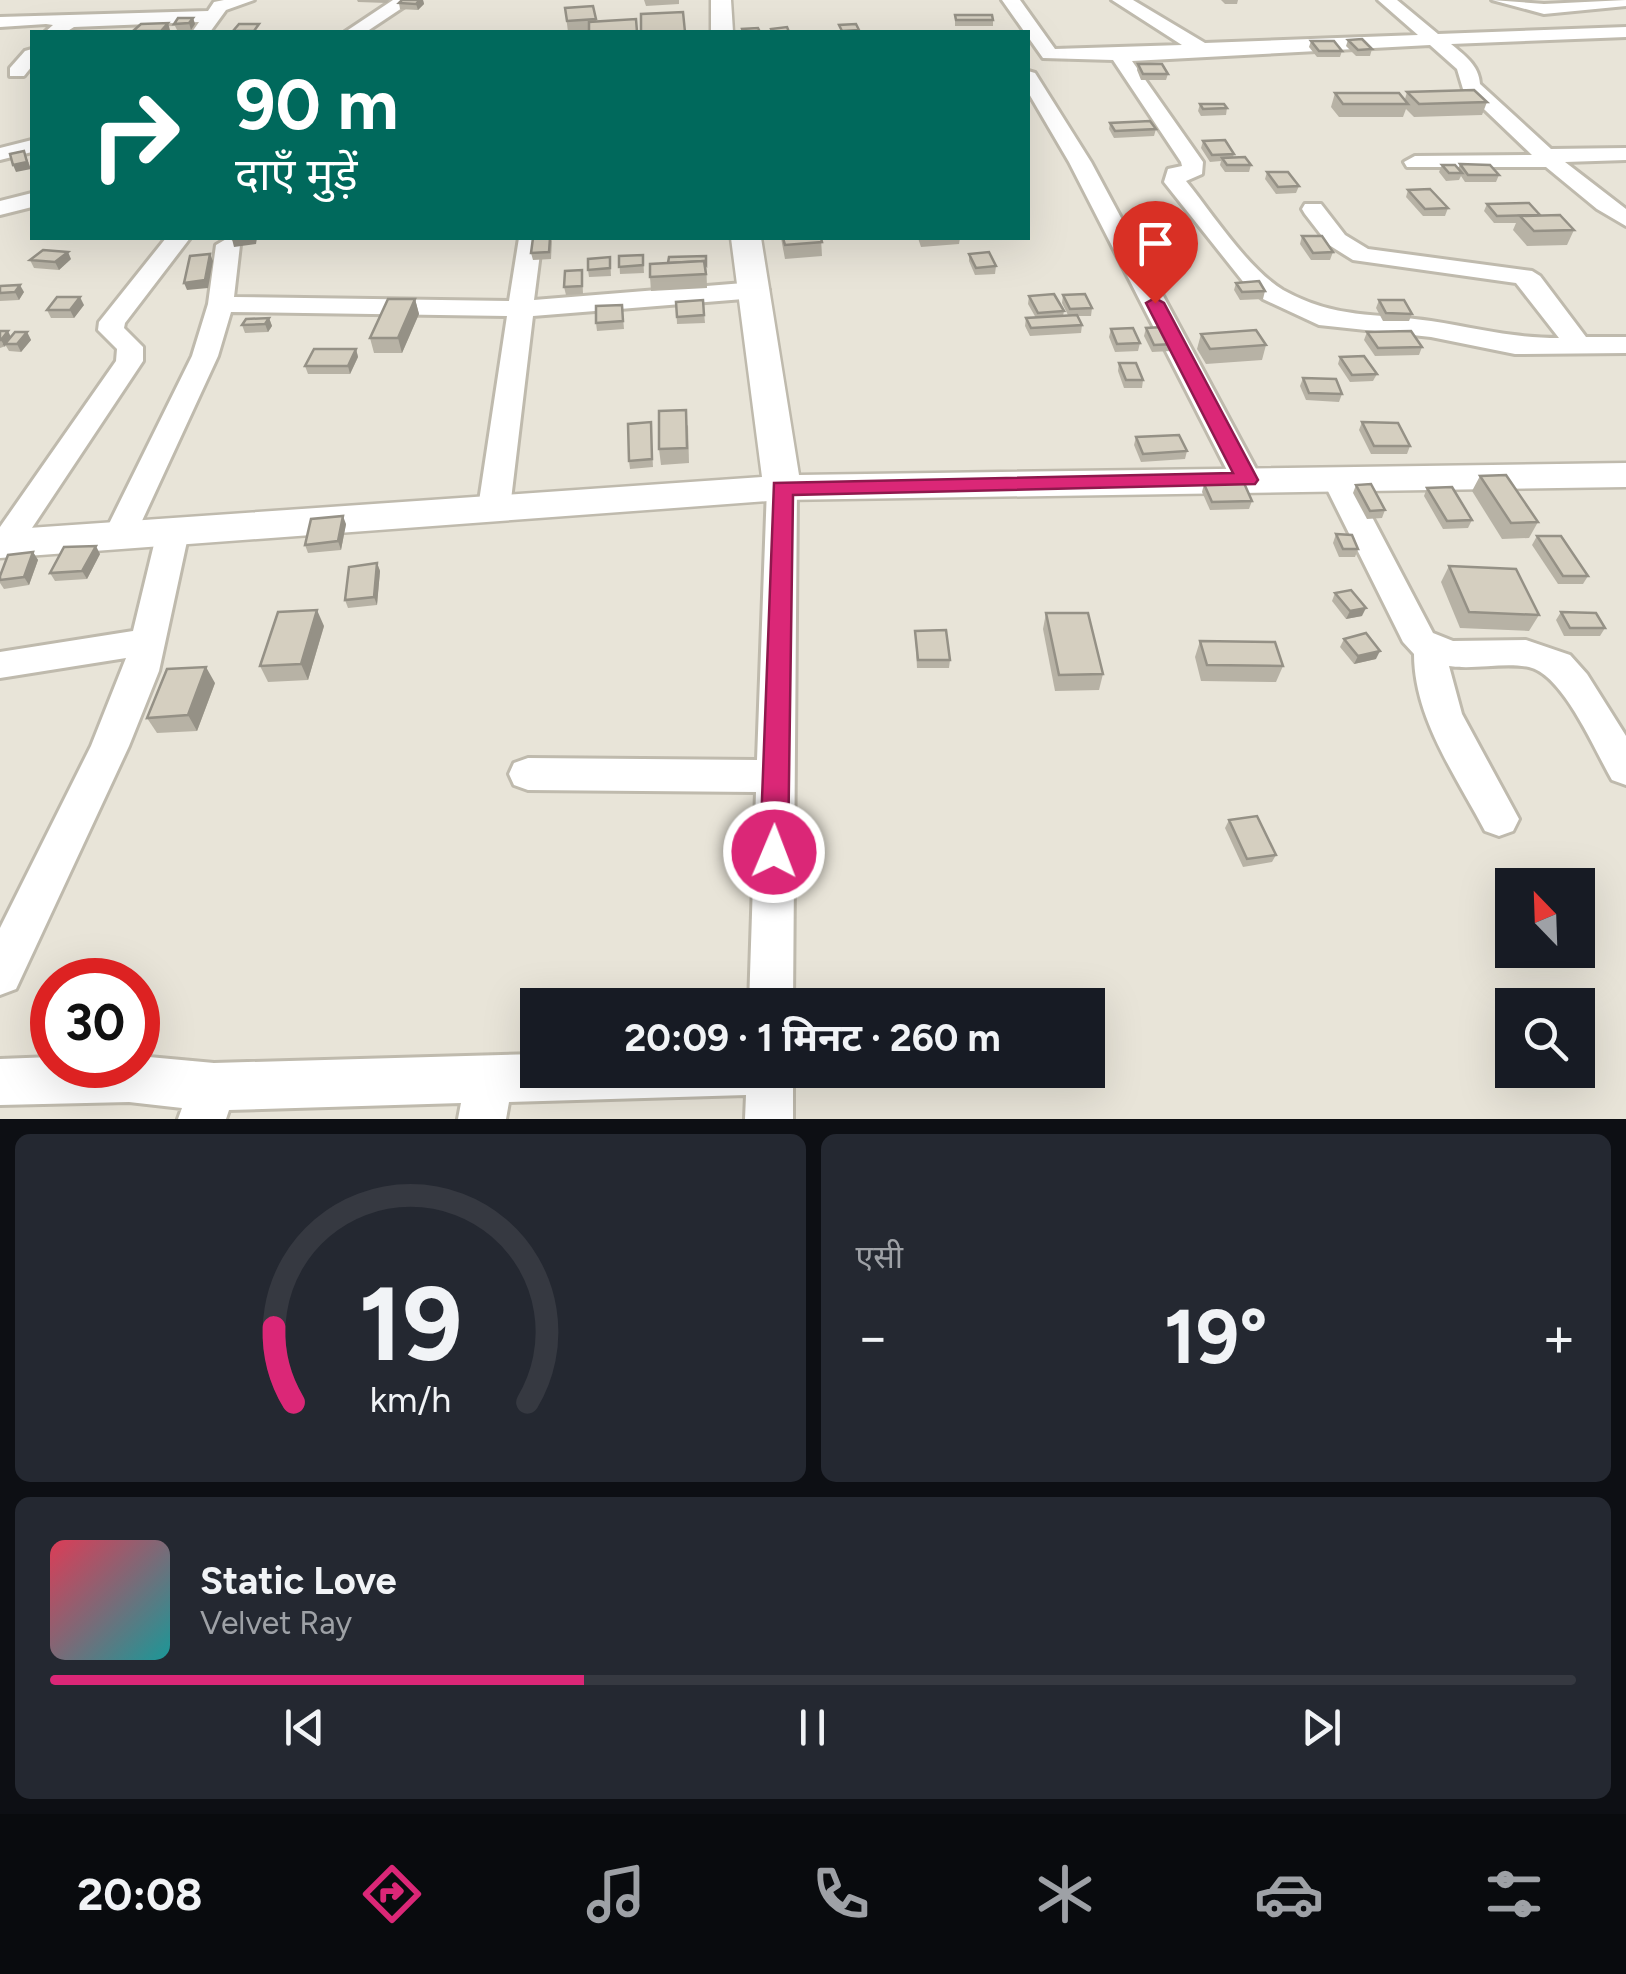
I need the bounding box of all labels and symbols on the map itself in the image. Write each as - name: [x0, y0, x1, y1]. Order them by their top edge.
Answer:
- pin: [1113, 201, 1198, 304]
- position arrow: [722, 800, 826, 904]
- north arrow: [1495, 868, 1595, 968]
- speed limit sign: 30: [30, 958, 160, 1088]

